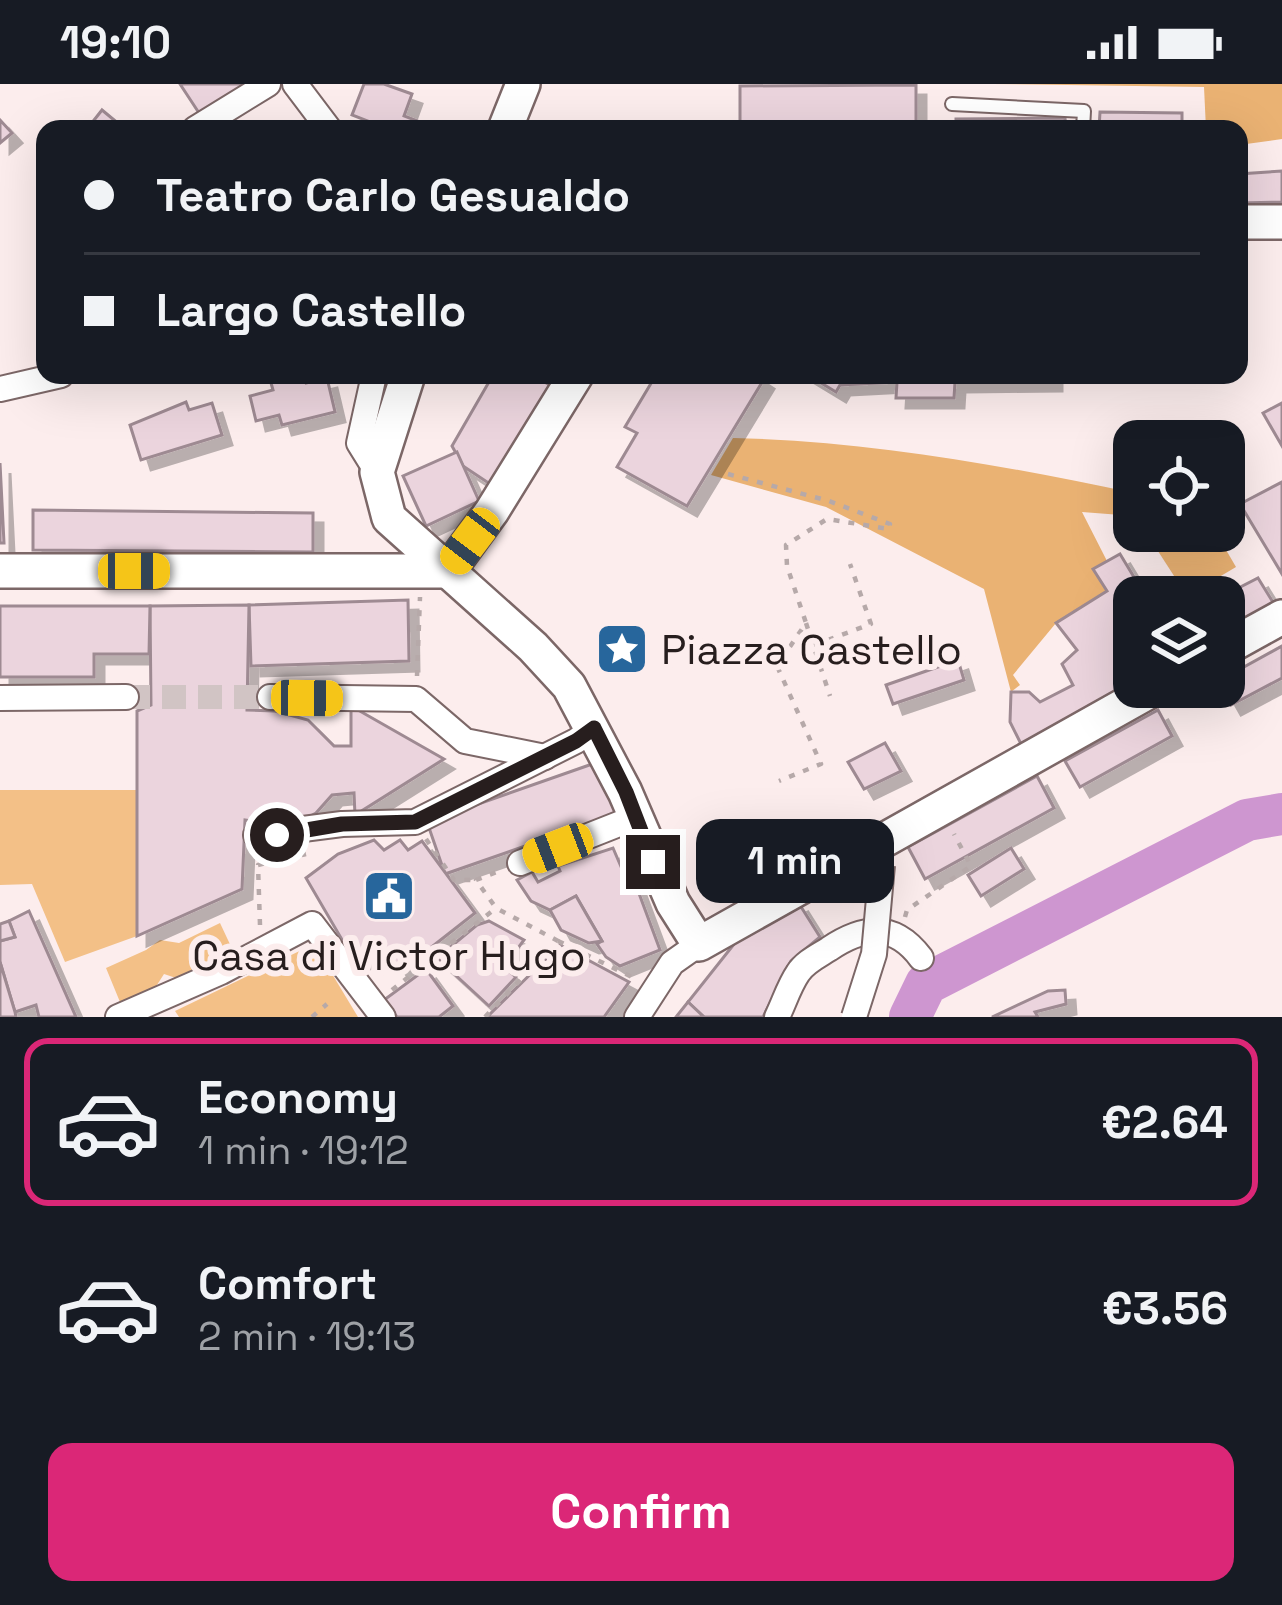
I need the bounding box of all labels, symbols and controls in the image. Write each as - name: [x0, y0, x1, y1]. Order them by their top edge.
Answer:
- text: 19:10: [60, 14, 171, 71]
- text: Teatro Carlo Gesualdo: [156, 167, 630, 224]
- text: Largo Castello: [156, 282, 466, 339]
- map controls: [1113, 420, 1245, 708]
- button: locate: [1113, 420, 1245, 552]
- car: [434, 501, 506, 581]
- car: [98, 553, 170, 589]
- button: layers: [1113, 576, 1245, 708]
- place icon: Piazza Castello: [594, 621, 650, 677]
- place label: Piazza Castello: [661, 623, 962, 676]
- car: [271, 679, 343, 717]
- route start: [250, 808, 304, 862]
- car: [518, 818, 598, 878]
- callout: 1 min: [695, 820, 893, 904]
- route end: [626, 835, 680, 889]
- text: 1 min: [747, 836, 843, 885]
- public building icon: Casa di Victor Hugo: [361, 868, 417, 924]
- place label: Casa di Victor Hugo: [192, 929, 586, 982]
- icon: car: [54, 1068, 162, 1176]
- text: Economy: [198, 1069, 398, 1126]
- text: €2.64: [1101, 1094, 1228, 1151]
- text: 1 min · 19:12: [198, 1126, 409, 1175]
- icon: car: [54, 1254, 162, 1362]
- text: Comfort: [198, 1255, 377, 1312]
- text: €3.56: [1102, 1280, 1228, 1337]
- text: 2 min · 19:13: [198, 1312, 416, 1361]
- button: Confirm: [48, 1443, 1234, 1581]

